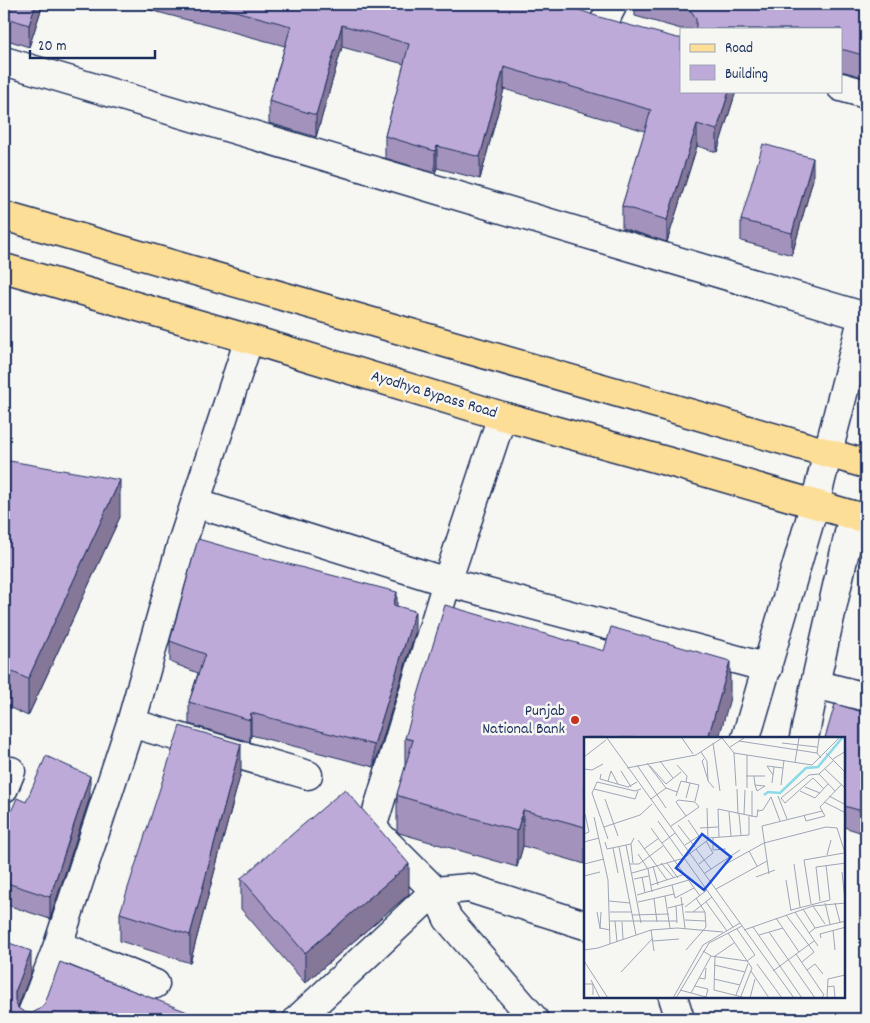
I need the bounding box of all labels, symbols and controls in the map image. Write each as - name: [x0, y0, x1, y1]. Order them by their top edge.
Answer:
- scale bar: [30, 28, 155, 60]
- legend: [680, 28, 842, 92]
- text: 20 m: [38, 36, 66, 58]
- text: Road: [725, 38, 753, 60]
- text: Building: [725, 64, 768, 86]
- street label: Ayodhya Bypass Road: [368, 365, 500, 425]
- place label: Punjab National Bank: [482, 700, 565, 741]
- marker: Punjab National Bank: [569, 714, 581, 726]
- inset map: [584, 737, 845, 998]

